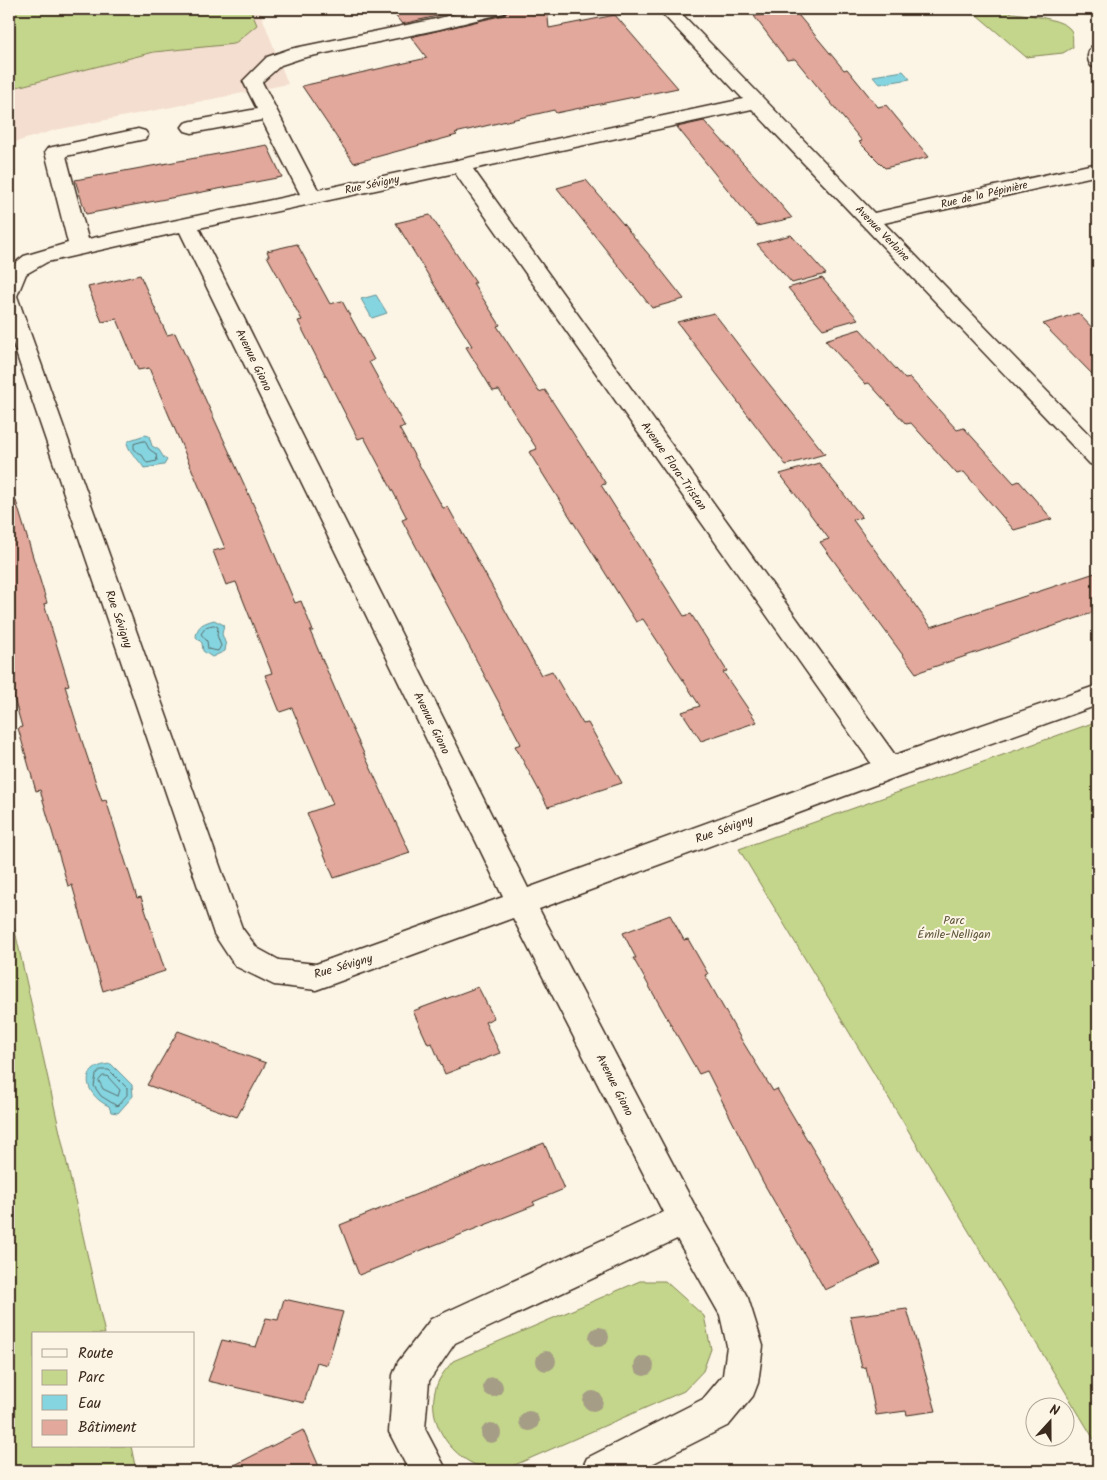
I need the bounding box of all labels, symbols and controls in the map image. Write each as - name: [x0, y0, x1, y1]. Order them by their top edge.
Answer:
- street label: Rue Sévigny: [343, 170, 402, 200]
- street label: Rue de la Pépinière: [939, 176, 1030, 214]
- street label: Avenue Verlaine: [851, 201, 914, 266]
- street label: Avenue Giono: [230, 326, 277, 395]
- street label: Avenue Flora-Tristan: [636, 418, 711, 515]
- street label: Rue Sévigny: [100, 588, 137, 651]
- street label: Avenue Giono: [408, 689, 455, 758]
- street label: Rue Sévigny: [693, 810, 756, 849]
- park label: Parc Émile-Nelligan: [917, 911, 991, 944]
- street label: Rue Sévigny: [312, 949, 375, 984]
- street label: Avenue Giono: [591, 1051, 638, 1120]
- legend: [32, 1332, 195, 1448]
- text: Route: [78, 1342, 114, 1366]
- text: Parc: [78, 1366, 105, 1390]
- text: Eau: [78, 1392, 101, 1416]
- north arrow: [1024, 1398, 1074, 1448]
- text: N: [1046, 1399, 1063, 1423]
- text: Bâtiment: [78, 1416, 137, 1440]

